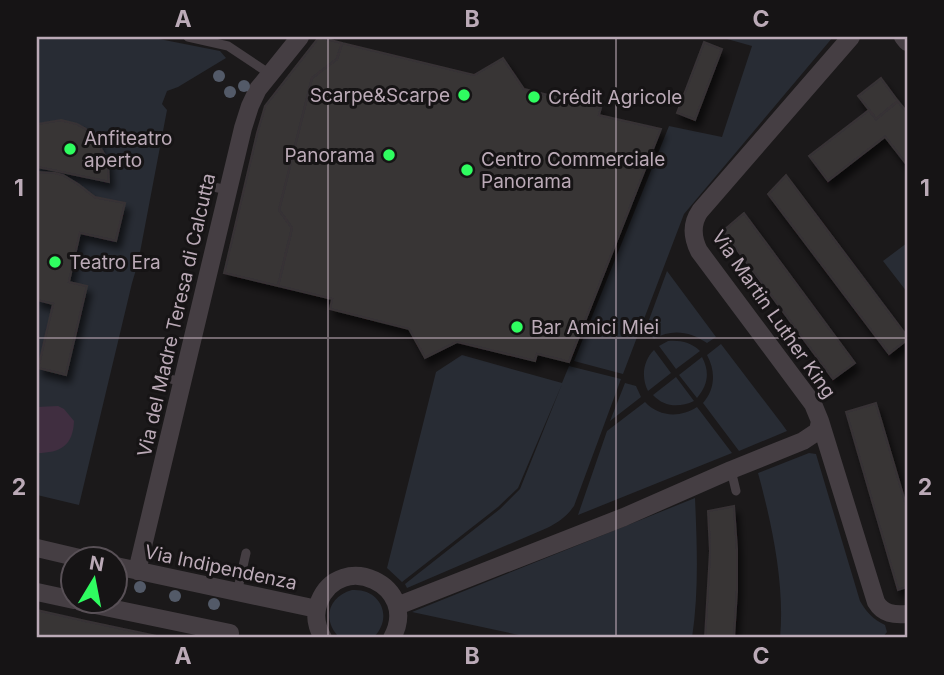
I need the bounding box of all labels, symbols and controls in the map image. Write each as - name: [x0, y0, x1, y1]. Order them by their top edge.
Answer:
- text: A: [174, 5, 192, 33]
- text: B: [464, 5, 480, 33]
- text: C: [752, 5, 770, 33]
- place label: Scarpe&Scarpe: [310, 84, 450, 107]
- place label: Crédit Agricole: [548, 86, 682, 109]
- marker: Scarpe&Scarpe: [456, 87, 472, 103]
- marker: Crédit Agricole: [526, 89, 542, 105]
- place label: Anfiteatro aperto: [84, 127, 172, 172]
- marker: Anfiteatro aperto: [62, 141, 78, 157]
- place label: Panorama: [284, 144, 375, 167]
- marker: Panorama: [381, 147, 397, 163]
- place label: Centro Commerciale Panorama: [481, 148, 665, 193]
- marker: Centro Commerciale Panorama: [459, 162, 475, 178]
- street label: Via del Madre Teresa di Calcutta: [133, 171, 220, 459]
- text: 1: [14, 174, 24, 202]
- text: 1: [920, 174, 930, 202]
- street label: Via Martin Luther King: [707, 226, 840, 403]
- place label: Teatro Era: [69, 251, 161, 274]
- marker: Teatro Era: [47, 254, 63, 270]
- place label: Bar Amici Miei: [531, 316, 659, 339]
- marker: Bar Amici Miei: [509, 319, 525, 335]
- text: 2: [12, 473, 26, 501]
- text: 2: [918, 473, 932, 501]
- street label: Via Indipendenza: [143, 540, 299, 595]
- north arrow: [60, 546, 130, 616]
- text: N: [88, 551, 106, 576]
- text: A: [174, 642, 192, 670]
- text: B: [464, 642, 480, 670]
- text: C: [752, 642, 770, 670]

